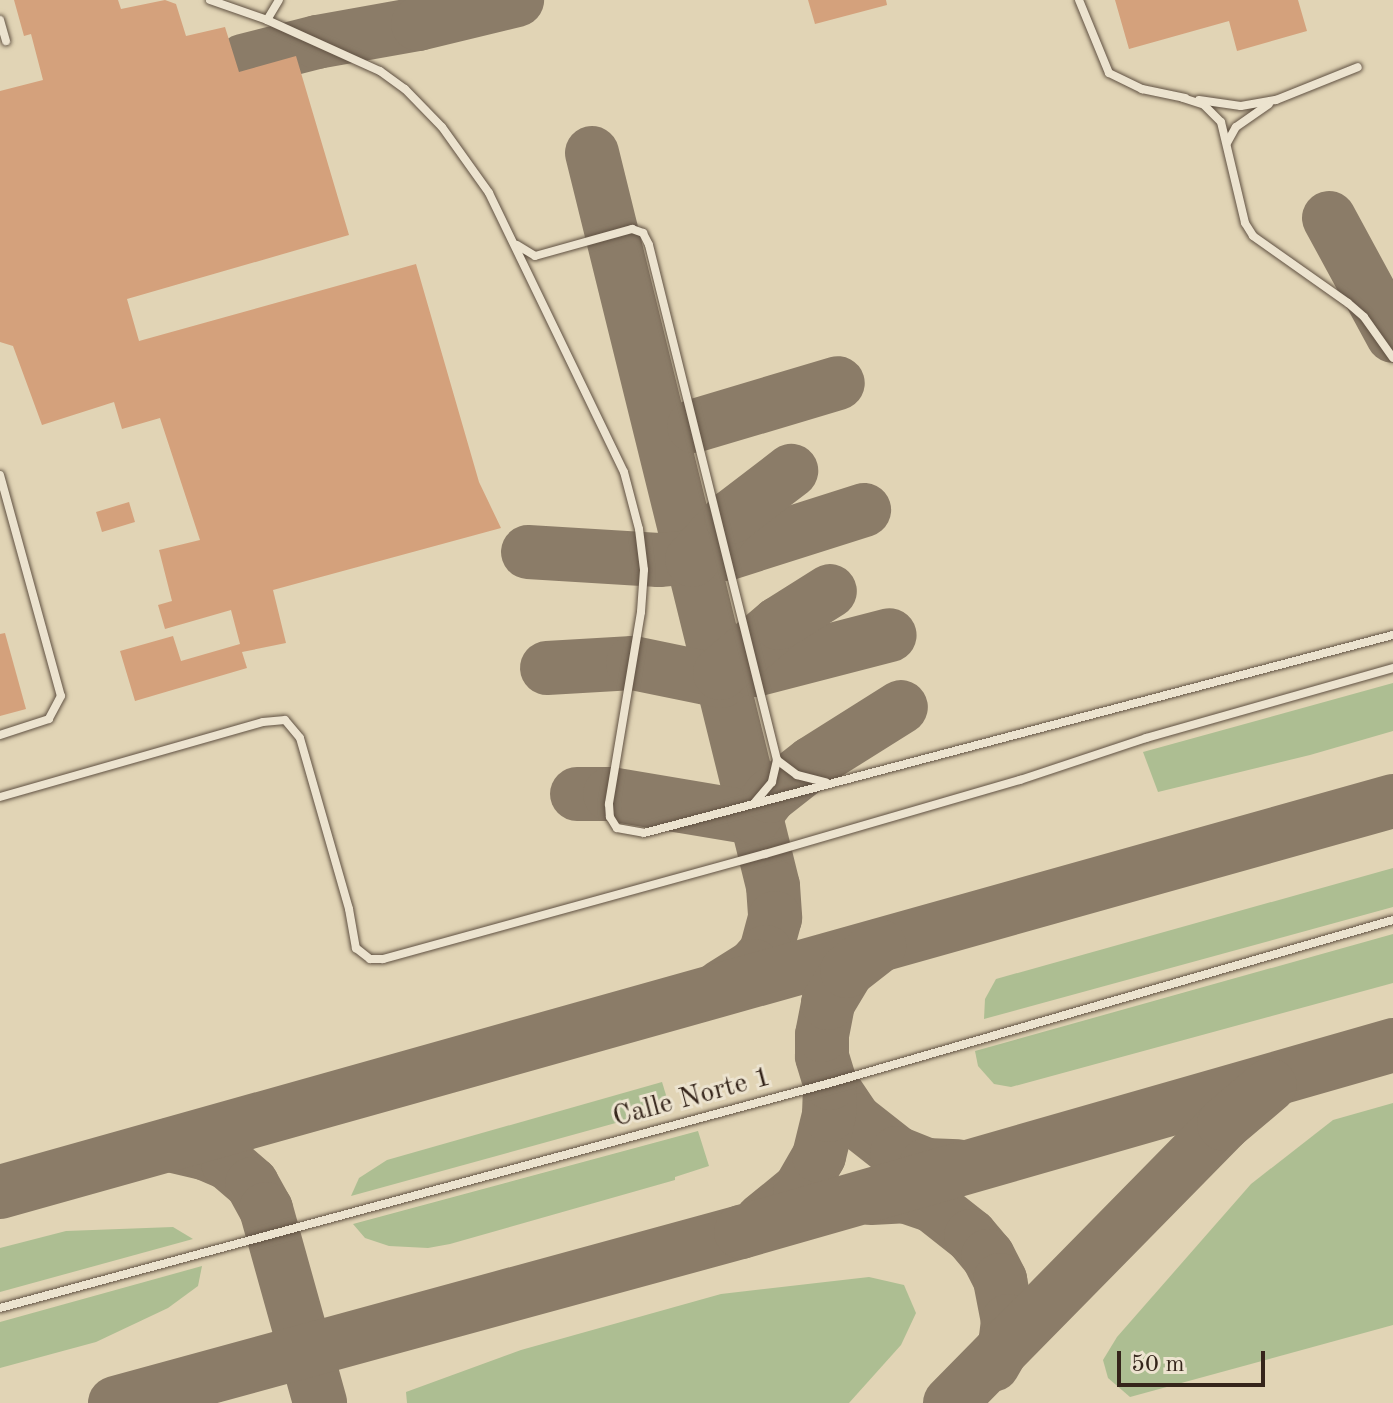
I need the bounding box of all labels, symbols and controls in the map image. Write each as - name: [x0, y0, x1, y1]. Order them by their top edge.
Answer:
- street label: Calle Norte 1: [609, 1061, 775, 1135]
- scale bar: [1121, 1335, 1269, 1385]
- text: 50 m: [1131, 1353, 1185, 1377]

